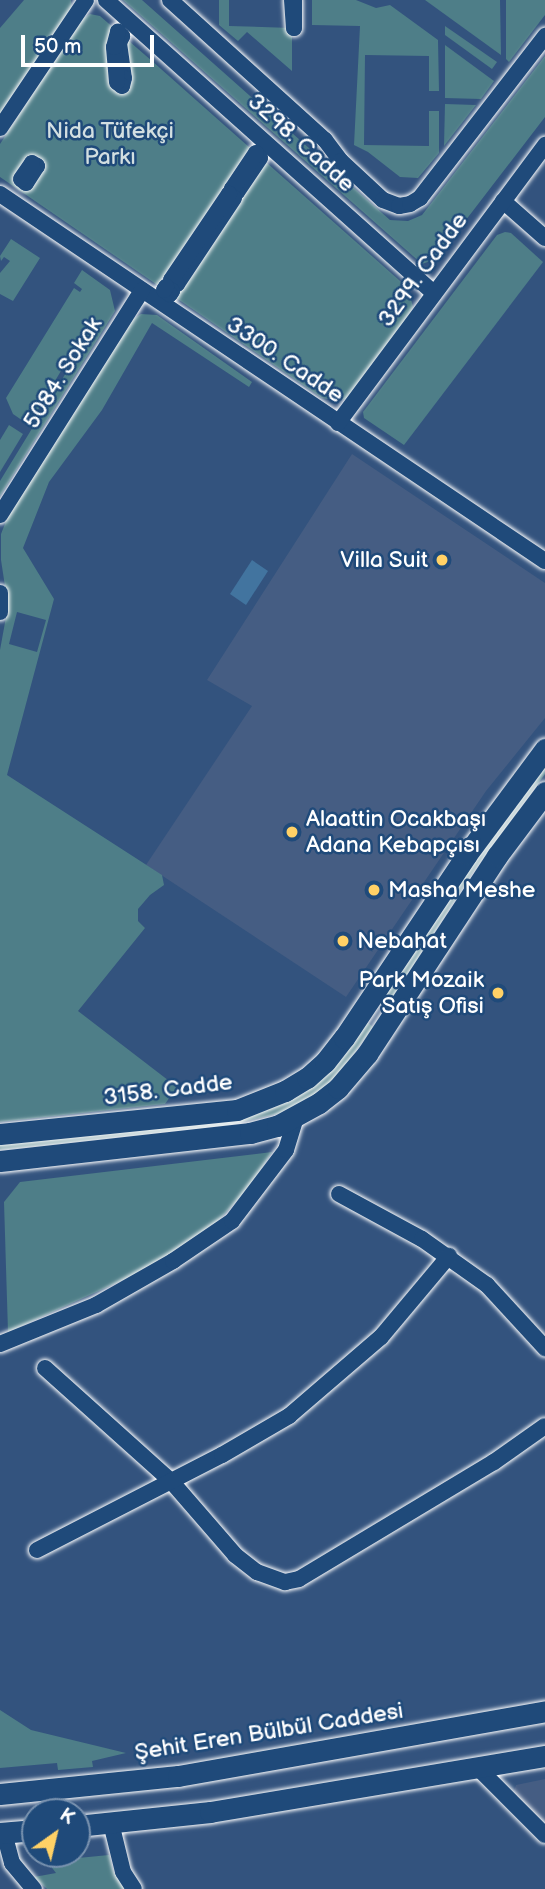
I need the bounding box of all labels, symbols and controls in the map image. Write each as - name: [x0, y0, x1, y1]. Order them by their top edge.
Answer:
- scale bar: [24, 21, 158, 65]
- text: 50 m: [34, 34, 81, 59]
- street label: 3298. Cadde: [242, 88, 360, 198]
- park label: Nida Tüfekçi Parkı: [46, 117, 174, 171]
- street label: 3299. Cadde: [372, 208, 474, 332]
- street label: 3300. Cadde: [221, 311, 349, 409]
- street label: 5084. Sokak: [18, 312, 108, 434]
- place label: Villa Suit: [340, 546, 428, 574]
- marker: Villa Suit: [434, 552, 450, 568]
- place label: Alaattin Ocakbaşı Adana Kebapçısı: [306, 805, 486, 859]
- marker: Alaattin Ocakbaşı Adana Kebapçısı: [284, 824, 300, 840]
- place label: Masha Meshe: [388, 876, 535, 904]
- marker: Masha Meshe: [366, 882, 382, 898]
- place label: Nebahat: [357, 927, 447, 955]
- marker: Nebahat: [335, 933, 351, 949]
- place label: Park Mozaik Satış Ofisi: [359, 966, 484, 1020]
- marker: Park Mozaik Satış Ofisi: [490, 985, 506, 1001]
- street label: 3158. Cadde: [102, 1068, 234, 1112]
- street label: Şehit Eren Bülbül Caddesi: [133, 1697, 405, 1767]
- north arrow: [21, 1798, 91, 1868]
- text: K: [55, 1804, 79, 1830]

